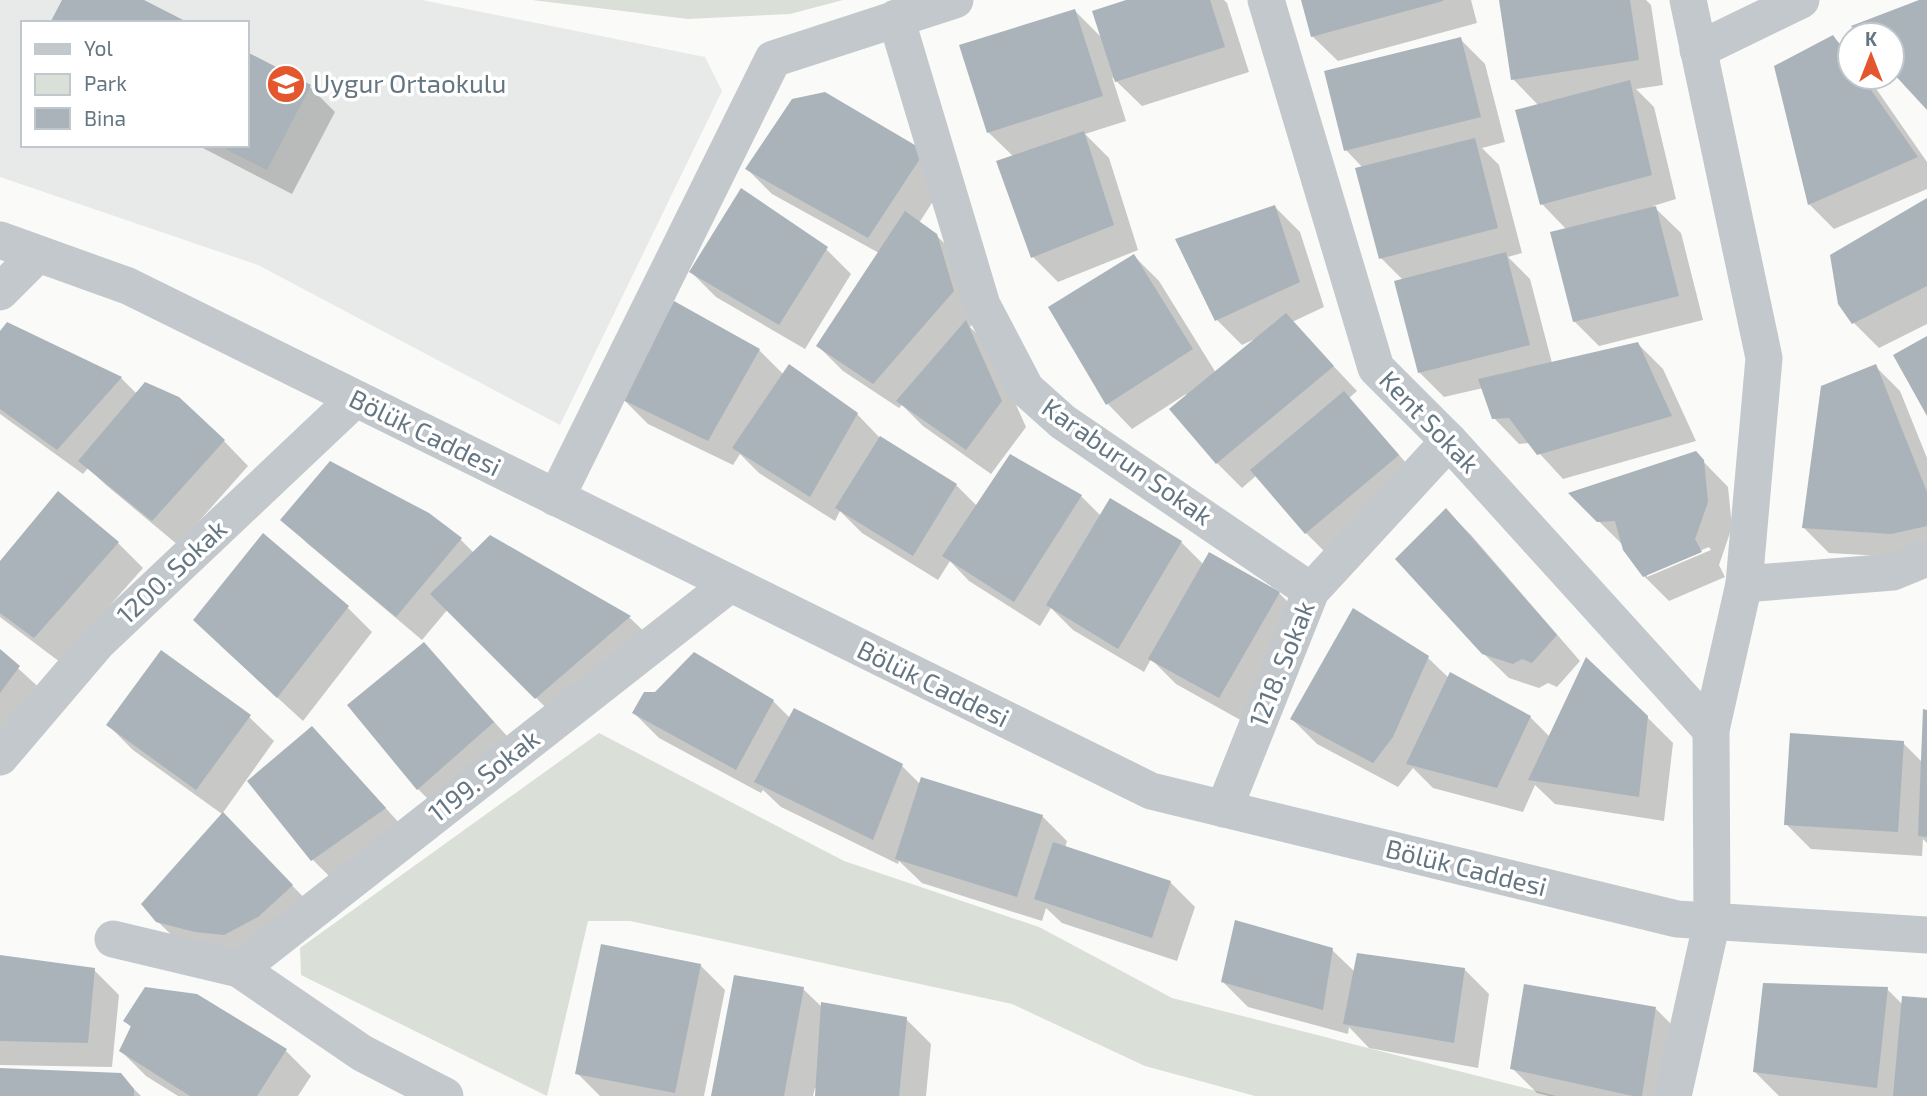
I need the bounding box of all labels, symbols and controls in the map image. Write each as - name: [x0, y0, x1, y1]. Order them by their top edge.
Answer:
- legend: [21, 21, 248, 147]
- north arrow: [1836, 21, 1906, 91]
- text: K: [1865, 27, 1877, 50]
- text: Yol: [84, 35, 113, 60]
- school or university icon: Uygur Ortaokulu: [265, 63, 307, 105]
- place label: Uygur Ortaokulu: [313, 67, 506, 98]
- text: Park: [84, 70, 127, 95]
- text: Bina: [84, 105, 126, 130]
- street label: Kent Sokak: [1374, 363, 1486, 478]
- street label: Bölük Caddesi: [345, 382, 506, 482]
- street label: Karaburun Sokak: [1037, 391, 1219, 531]
- street label: 1200. Sokak: [110, 512, 232, 629]
- street label: 1218. Sokak: [1241, 596, 1320, 731]
- street label: Bölük Caddesi: [853, 633, 1014, 733]
- street label: 1199. Sokak: [421, 722, 545, 828]
- street label: Bölük Caddesi: [1383, 832, 1550, 902]

